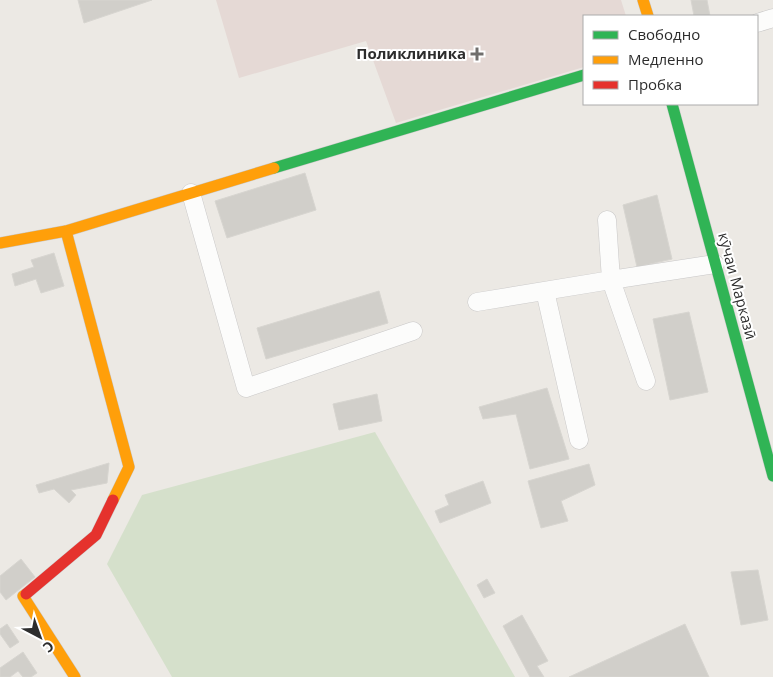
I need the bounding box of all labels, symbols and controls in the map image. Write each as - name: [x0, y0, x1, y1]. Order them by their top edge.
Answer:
- legend: [583, 15, 758, 105]
- text: Свободно: [628, 24, 700, 44]
- place label: Поликлиника: [356, 43, 466, 63]
- marker: Поликлиника: [470, 47, 484, 61]
- text: Медленно: [628, 49, 704, 69]
- text: Пробка: [628, 74, 682, 94]
- street label: кӯчаи Марказӣ: [714, 230, 762, 341]
- north arrow: [15, 612, 65, 662]
- text: С: [39, 637, 58, 657]

